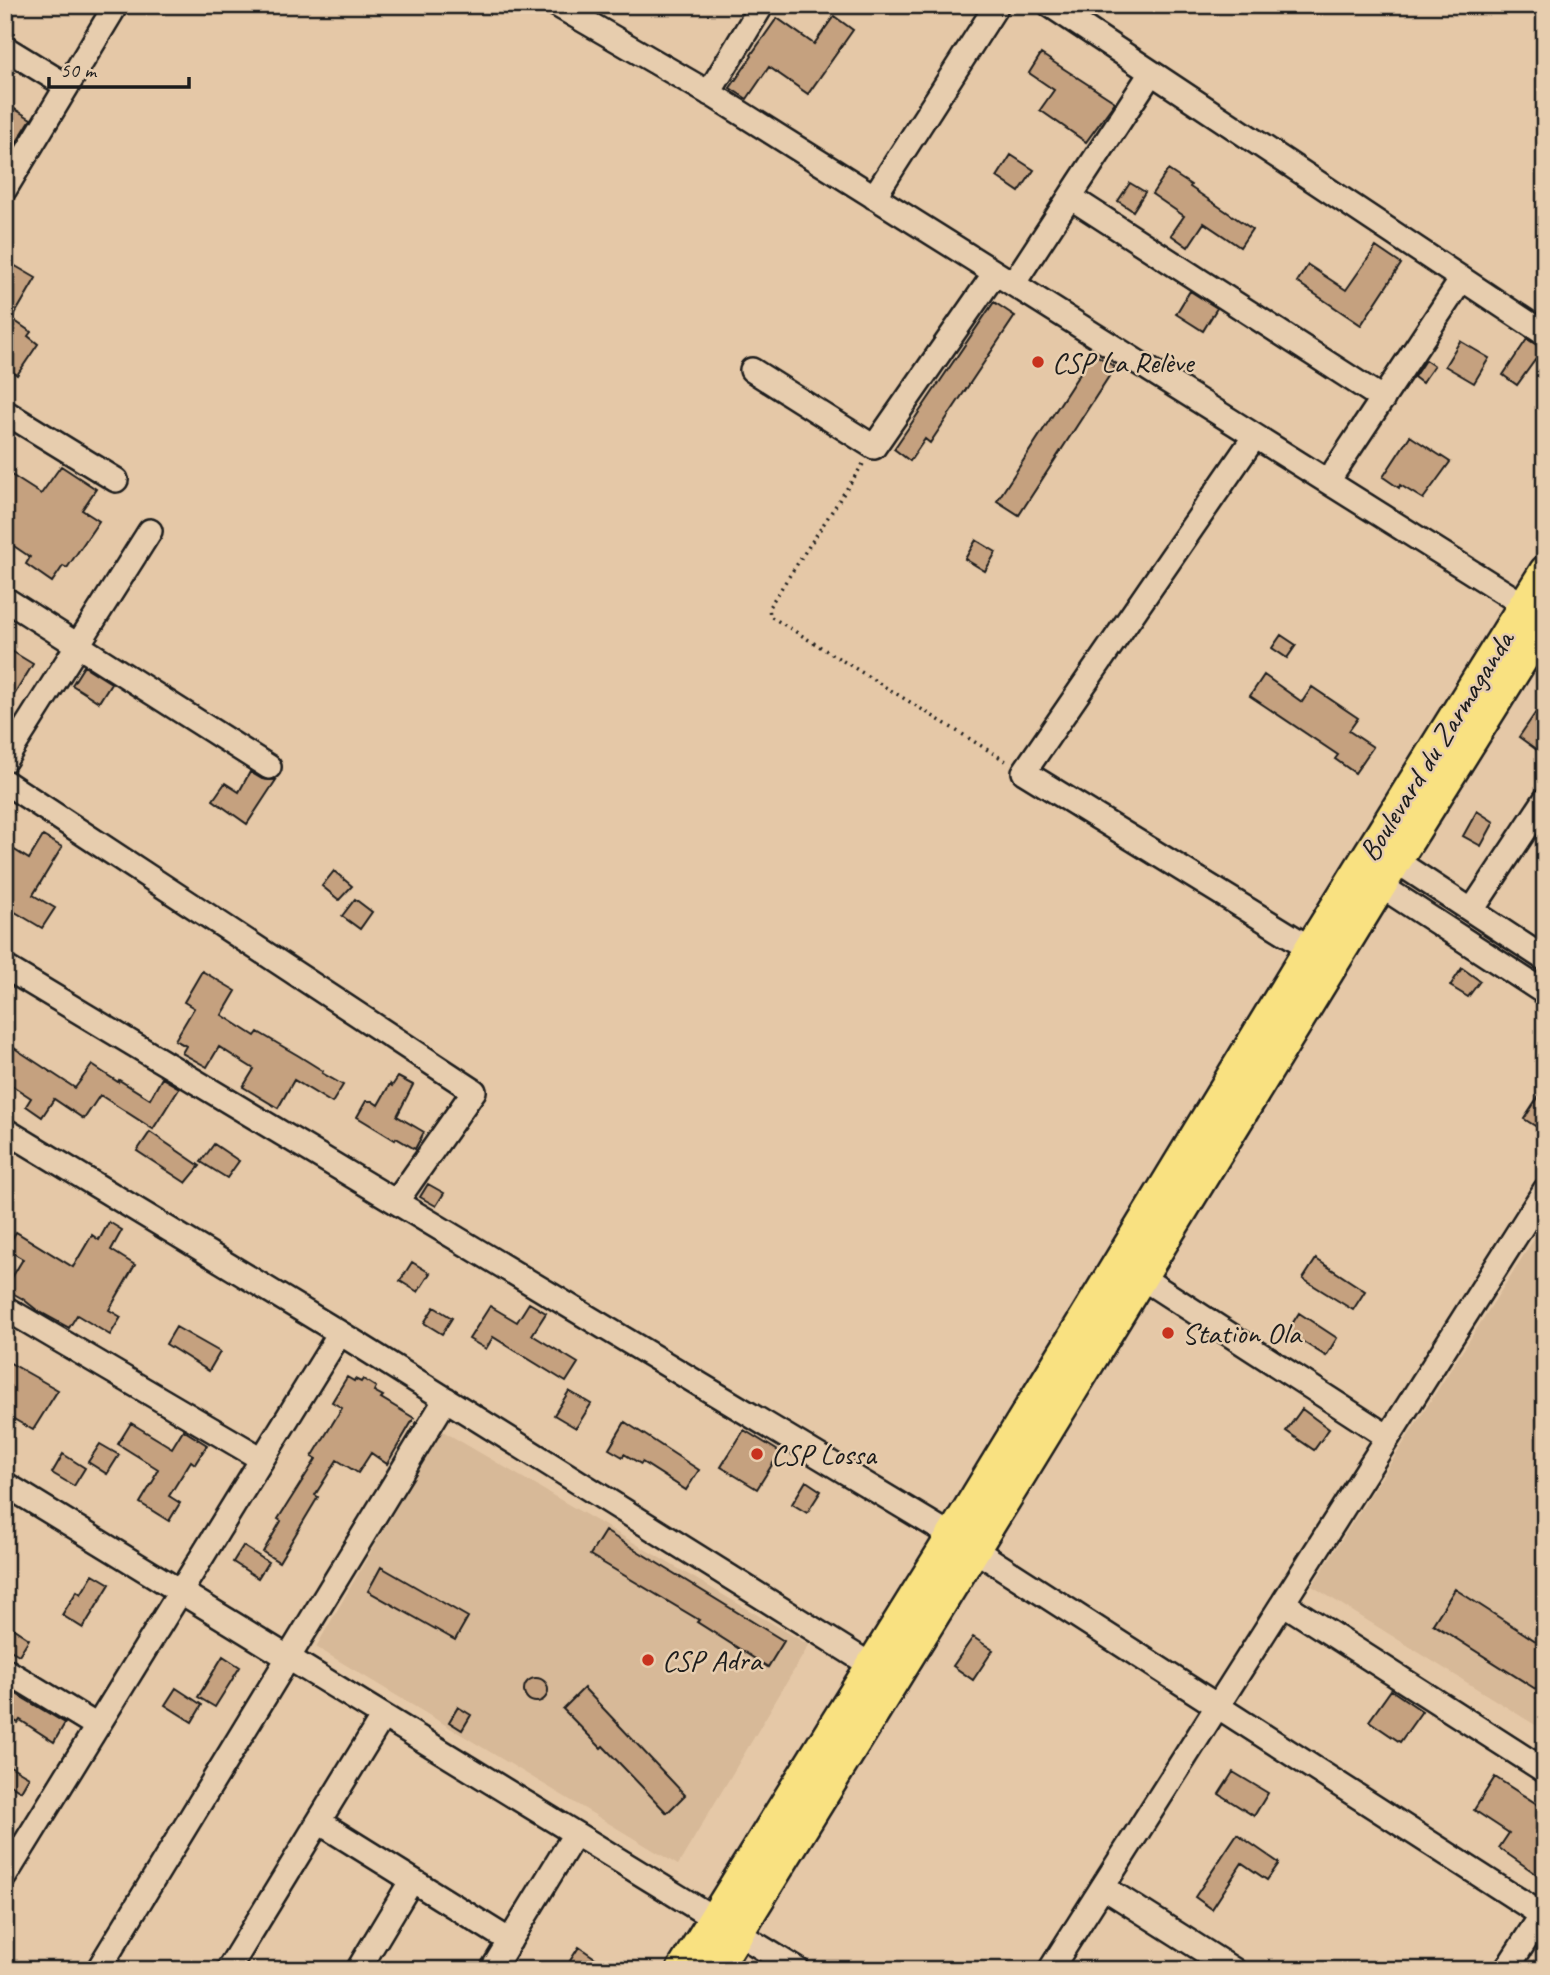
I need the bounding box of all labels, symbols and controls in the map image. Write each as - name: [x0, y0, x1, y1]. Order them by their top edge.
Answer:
- scale bar: [49, 46, 189, 90]
- text: 50 m: [60, 57, 98, 83]
- place label: CSP La Relève: [1052, 343, 1196, 381]
- marker: CSP La Relève: [1030, 354, 1046, 370]
- street label: Boulevard du Zarmaganda: [1350, 622, 1524, 868]
- place label: Station Ola: [1182, 1314, 1303, 1352]
- marker: Station Ola: [1160, 1325, 1176, 1341]
- place label: CSP Lossa: [771, 1435, 878, 1473]
- marker: CSP Lossa: [749, 1446, 765, 1462]
- place label: CSP Adra: [662, 1641, 764, 1679]
- marker: CSP Adra: [640, 1652, 656, 1668]

